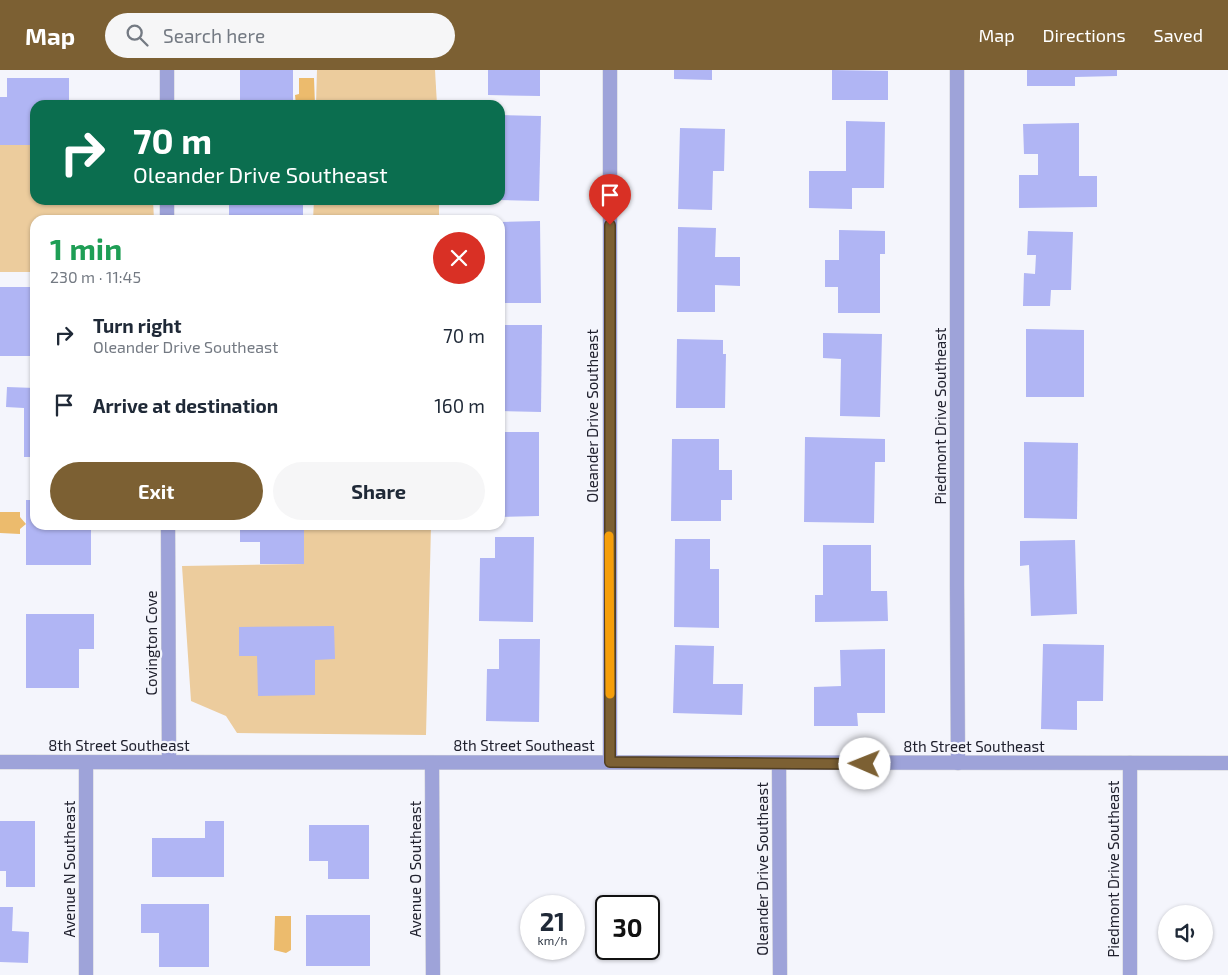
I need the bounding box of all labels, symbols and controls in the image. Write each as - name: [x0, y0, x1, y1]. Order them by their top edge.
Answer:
- search box: [105, 13, 455, 58]
- text: Map: [25, 21, 75, 50]
- icon: search: [123, 21, 151, 49]
- text: Search here: [163, 24, 265, 47]
- text: Map: [978, 24, 1015, 46]
- text: Directions: [1043, 24, 1126, 46]
- text: Saved: [1154, 24, 1203, 46]
- text: 70 m: [133, 119, 212, 161]
- icon: right: [50, 120, 115, 185]
- text: Oleander Drive Southeast: [133, 161, 388, 187]
- pin: [589, 174, 631, 225]
- icon: arrive: [596, 181, 624, 209]
- text: 1 min: [50, 230, 122, 266]
- button: close: [433, 232, 485, 284]
- text: 230 m · 11:45: [50, 267, 141, 286]
- text: Turn right: [93, 314, 181, 337]
- icon: right: [50, 321, 78, 349]
- text: 70 m: [443, 324, 485, 347]
- street label: Piedmont Drive Southeast: [931, 327, 949, 505]
- street label: Oleander Drive Southeast: [583, 329, 601, 503]
- text: Oleander Drive Southeast: [93, 337, 278, 356]
- icon: arrive: [50, 391, 78, 419]
- text: Arrive at destination: [93, 394, 278, 417]
- text: 160 m: [434, 394, 485, 417]
- button: Exit: [50, 462, 263, 520]
- button: Share: [273, 462, 485, 520]
- street label: Covington Cove: [142, 591, 160, 695]
- street label: 8th Street Southeast: [48, 736, 190, 754]
- street label: 8th Street Southeast: [453, 736, 595, 754]
- position arrow: [838, 737, 890, 789]
- street label: 8th Street Southeast: [903, 737, 1045, 755]
- street label: Piedmont Drive Southeast: [1104, 780, 1122, 958]
- street label: Oleander Drive Southeast: [753, 782, 771, 956]
- street label: Avenue N Southeast: [60, 800, 78, 938]
- street label: Avenue O Southeast: [406, 800, 424, 937]
- speed limit sign: 30: [595, 895, 660, 960]
- map controls: [1158, 905, 1213, 960]
- button: sound: [1158, 905, 1213, 960]
- text: 21: [540, 906, 565, 936]
- text: km/h: [538, 933, 567, 947]

